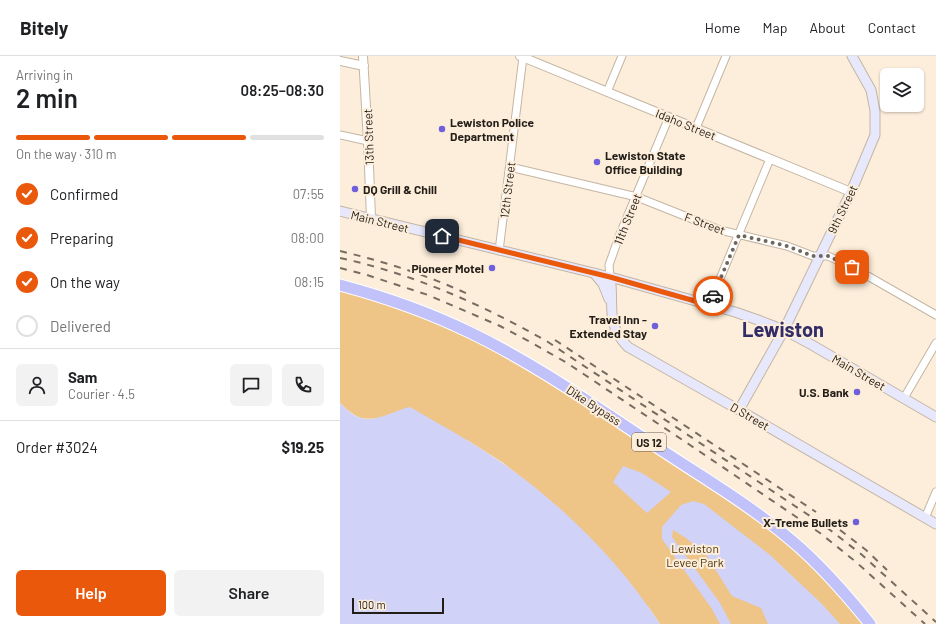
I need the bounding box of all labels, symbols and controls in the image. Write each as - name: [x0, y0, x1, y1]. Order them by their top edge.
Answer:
- text: Bitely: [20, 16, 68, 39]
- text: Home: [705, 19, 741, 36]
- text: Map: [763, 19, 787, 36]
- text: About: [809, 19, 846, 36]
- text: Contact: [868, 19, 916, 36]
- text: Arriving in: [16, 67, 73, 83]
- map controls: [880, 68, 924, 112]
- button: layers: [880, 68, 924, 112]
- text: 08:25–08:30: [241, 81, 324, 99]
- text: 2 min: [16, 82, 78, 113]
- street label: Idaho Street: [654, 106, 718, 142]
- street label: 13th Street: [360, 109, 376, 165]
- place label: Lewiston Police Department: [450, 115, 535, 143]
- marker: Lewiston Police Department: [437, 124, 447, 134]
- text: On the way · 310 m: [16, 146, 116, 162]
- place label: Lewiston State Office Building: [605, 148, 686, 176]
- marker: Lewiston State Office Building: [592, 157, 602, 167]
- street label: 12th Street: [497, 161, 517, 219]
- place label: DQ Grill & Chill: [363, 182, 437, 196]
- street label: 9th Street: [824, 182, 860, 236]
- icon: check: [16, 183, 38, 205]
- marker: DQ Grill & Chill: [350, 184, 360, 194]
- text: Confirmed: [50, 185, 118, 203]
- text: 07:55: [293, 186, 324, 202]
- street label: 11th Street: [610, 191, 644, 247]
- street label: Main Street: [349, 207, 411, 235]
- street label: F Street: [683, 209, 727, 237]
- pin: [425, 219, 459, 253]
- icon: home: [431, 225, 453, 247]
- icon: check: [16, 227, 38, 249]
- text: Preparing: [50, 229, 114, 247]
- text: 08:00: [291, 230, 324, 246]
- pin: [835, 250, 869, 284]
- icon: bag: [841, 256, 863, 278]
- place label: Pioneer Motel: [411, 261, 484, 275]
- marker: Pioneer Motel: [487, 263, 497, 273]
- icon: check: [16, 271, 38, 293]
- text: On the way: [50, 273, 120, 291]
- text: 08:15: [294, 274, 324, 290]
- courier: [693, 276, 733, 316]
- icon: car: [702, 285, 724, 307]
- place label: Travel Inn - Extended Stay: [570, 312, 647, 340]
- text: Delivered: [50, 317, 111, 335]
- district label: Lewiston: [742, 317, 824, 341]
- marker: Travel Inn - Extended Stay: [650, 321, 660, 331]
- street label: Main Street: [830, 351, 888, 393]
- button: person: [16, 364, 58, 406]
- button: chat: [230, 364, 272, 406]
- button: phone: [282, 364, 324, 406]
- text: Sam: [68, 368, 97, 386]
- street label: Dike Bypass: [564, 382, 624, 428]
- place label: U.S. Bank: [799, 385, 850, 399]
- text: Courier · 4.5: [68, 386, 135, 402]
- marker: U.S. Bank: [852, 387, 862, 397]
- street label: D Street: [728, 399, 772, 433]
- road number: US 12: [632, 433, 666, 451]
- text: Order #3024: [16, 438, 98, 456]
- text: $19.25: [282, 438, 324, 456]
- place label: X-Treme Bullets: [763, 515, 848, 529]
- marker: X-Treme Bullets: [851, 517, 861, 527]
- park label: Lewiston Levee Park: [666, 541, 724, 569]
- button: Help: [16, 570, 166, 616]
- button: Share: [174, 570, 324, 616]
- scale bar: [352, 596, 444, 615]
- text: 100 m: [358, 598, 386, 611]

